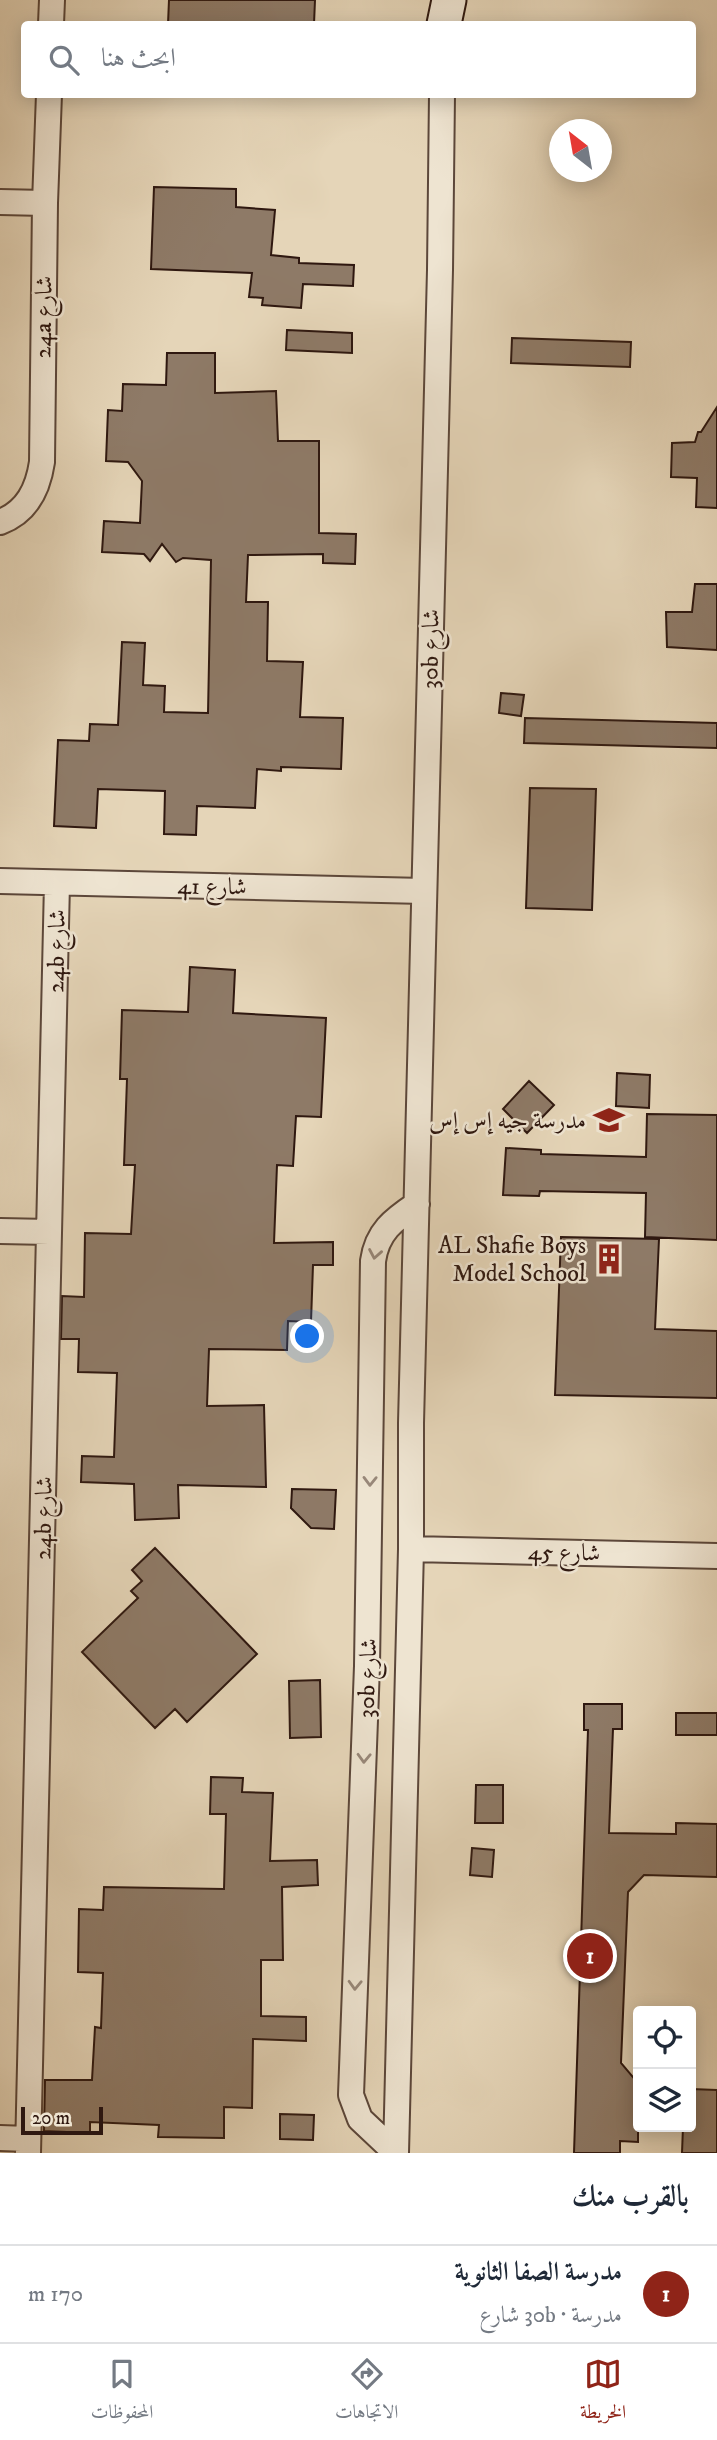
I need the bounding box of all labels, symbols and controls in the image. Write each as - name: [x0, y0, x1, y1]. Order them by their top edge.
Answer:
- search box: [21, 21, 696, 98]
- icon: search: [45, 41, 83, 79]
- text: ابحث هنا: [101, 42, 176, 75]
- north arrow: [549, 119, 612, 182]
- street label: 24a شارع: [28, 275, 64, 359]
- street label: 30b شارع: [415, 609, 451, 689]
- street label: شارع 41: [177, 871, 247, 907]
- street label: 24b شارع: [41, 909, 77, 993]
- school or university icon: مدرسة جيه إس إس: [592, 1103, 626, 1137]
- place label: مدرسة جيه إس إس: [429, 1106, 586, 1136]
- place label: AL Shafie Boys Model School: [438, 1231, 587, 1289]
- building icon: AL Shafie Boys Model School: [592, 1242, 626, 1276]
- one-way arrow: [368, 1248, 383, 1260]
- your location: [290, 1319, 324, 1353]
- street label: 24b شارع: [28, 1476, 64, 1560]
- one-way arrow: [362, 1477, 378, 1487]
- street label: شارع 45: [527, 1537, 600, 1573]
- street label: 30b شارع: [352, 1638, 388, 1719]
- one-way arrow: [357, 1753, 372, 1764]
- pin: 1: [567, 1930, 613, 1982]
- one-way arrow: [348, 1980, 363, 1991]
- map controls: [633, 2006, 696, 2132]
- button: locate: [633, 2006, 696, 2069]
- button: layers: [633, 2069, 696, 2132]
- scale bar: [21, 2104, 103, 2136]
- text: 20 m: [32, 2107, 70, 2130]
- text: بالقرب منك: [572, 2179, 689, 2216]
- text: مدرسة الصفا الثانوية: [454, 2256, 622, 2289]
- text: 170 m: [28, 2280, 83, 2309]
- text: 1: [662, 2280, 670, 2309]
- text: مدرسة · 30b شارع: [479, 2301, 622, 2330]
- tab: المحفوظات: [91, 2355, 153, 2430]
- tab: الاتجاهات: [335, 2355, 398, 2430]
- tab: الخريطة: [580, 2355, 626, 2430]

